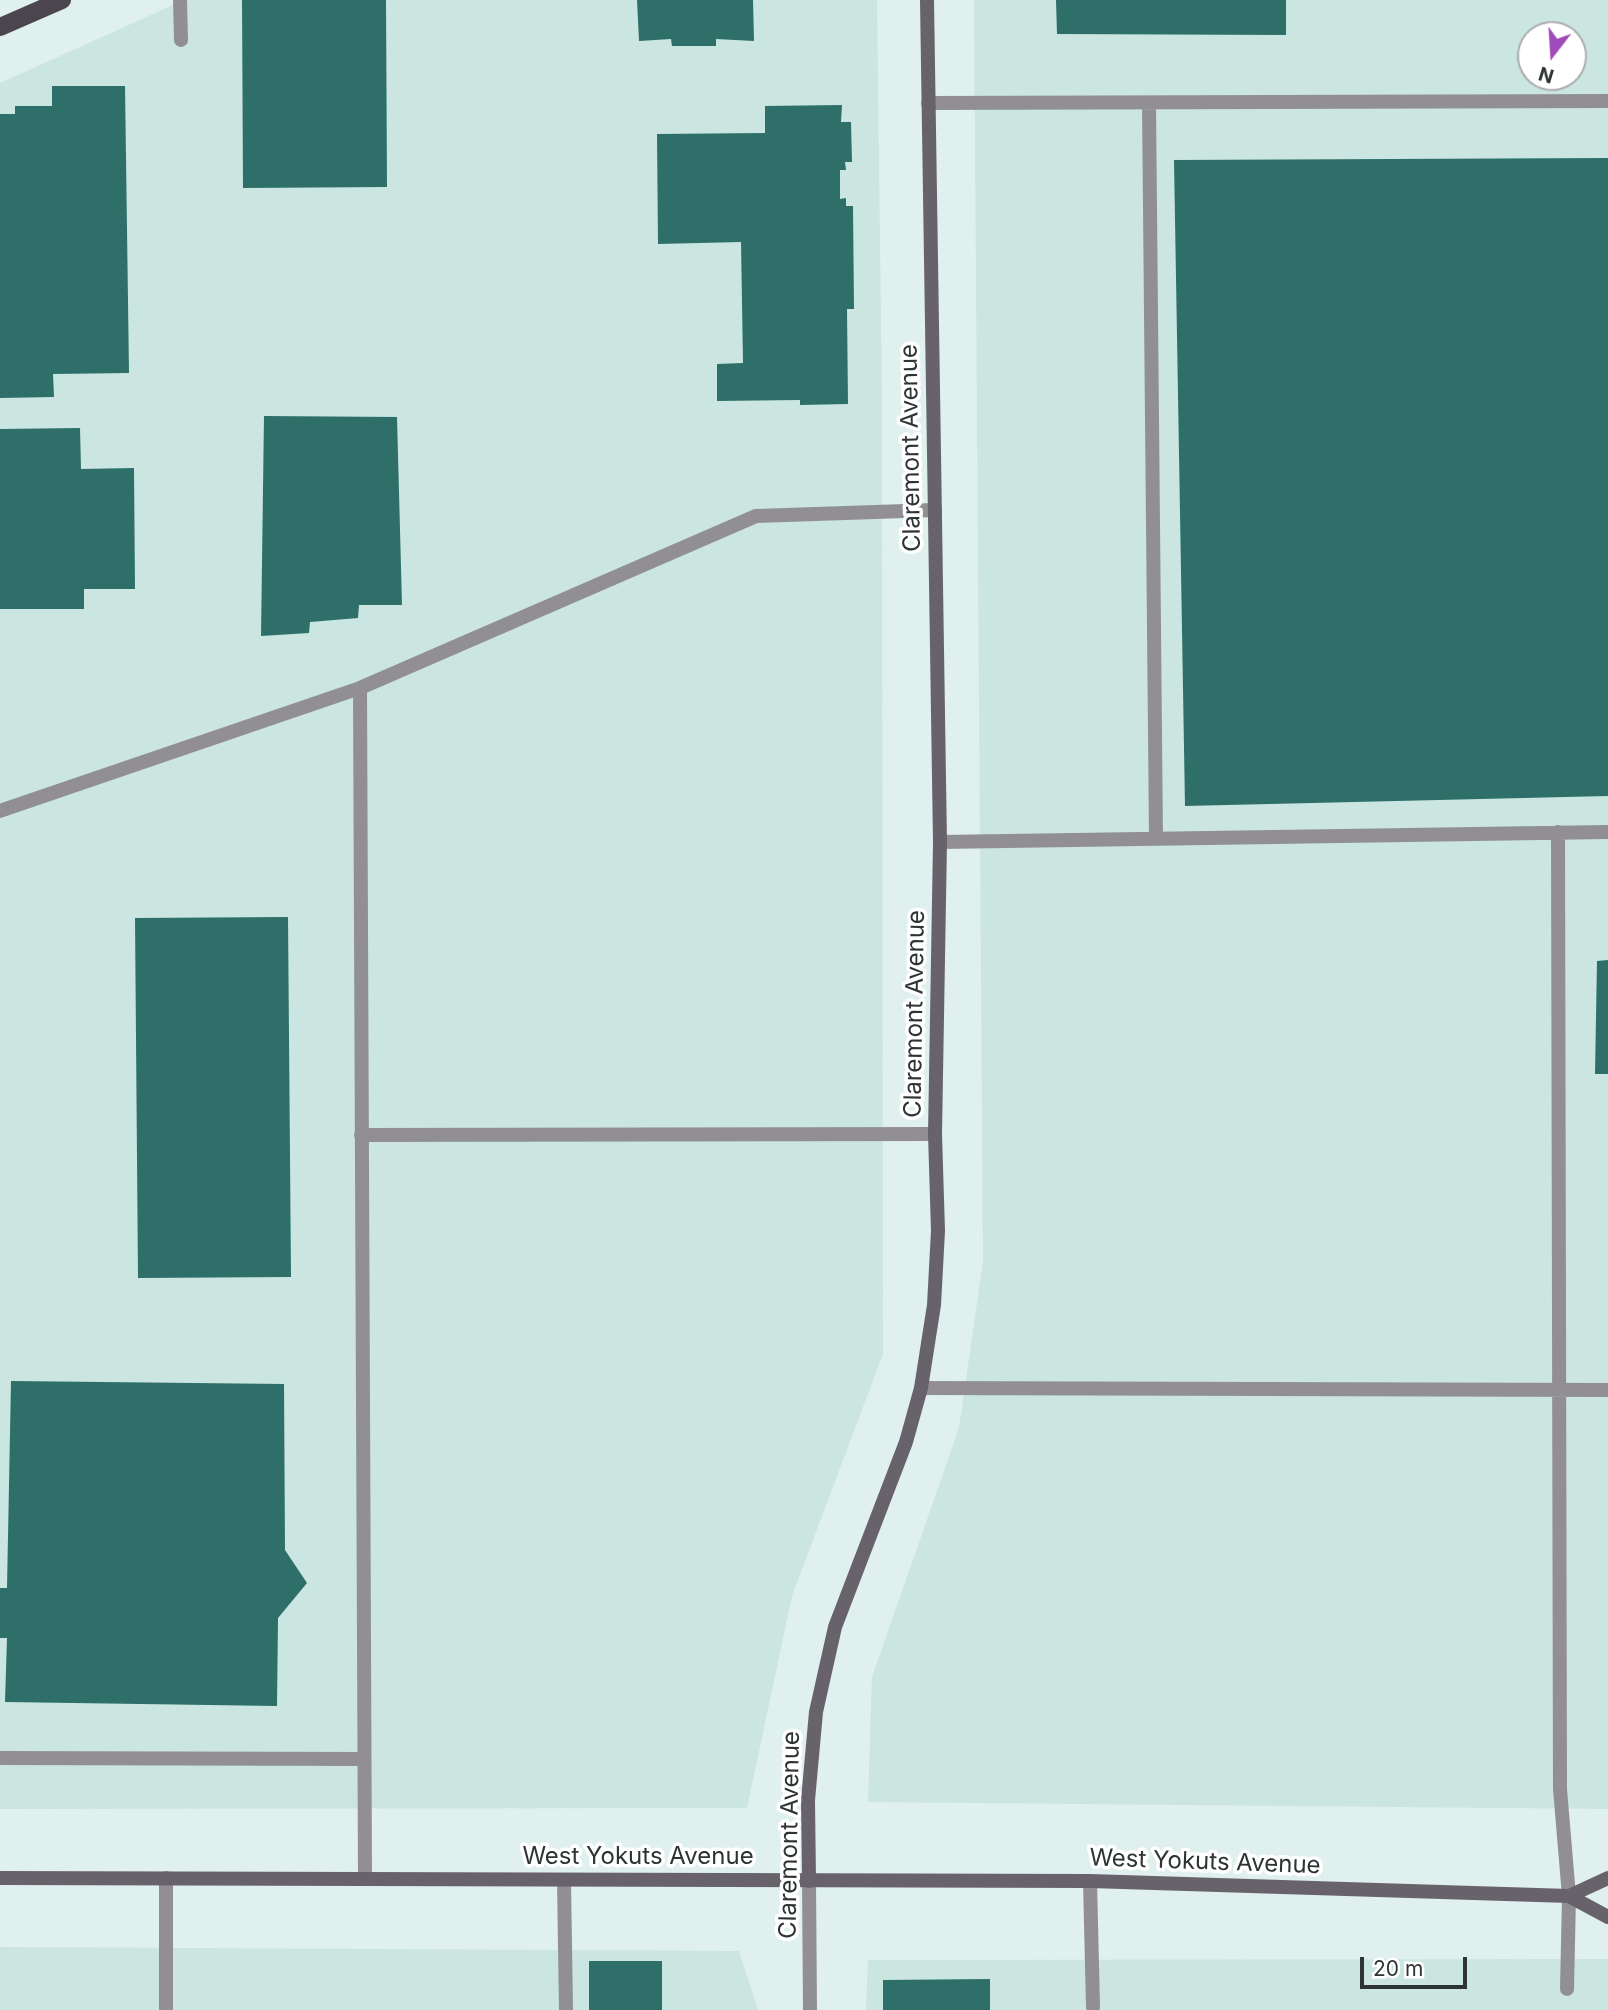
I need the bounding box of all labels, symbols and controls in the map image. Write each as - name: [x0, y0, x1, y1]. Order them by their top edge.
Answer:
- north arrow: [1517, 21, 1587, 91]
- text: N: [1536, 62, 1557, 88]
- street label: Claremont Avenue: [895, 344, 927, 552]
- street label: Claremont Avenue: [899, 910, 931, 1118]
- street label: Claremont Avenue: [774, 1731, 806, 1939]
- street label: West Yokuts Avenue: [522, 1843, 754, 1871]
- street label: West Yokuts Avenue: [1089, 1844, 1321, 1880]
- scale bar: [1363, 1944, 1470, 1988]
- text: 20 m: [1373, 1956, 1423, 1981]

